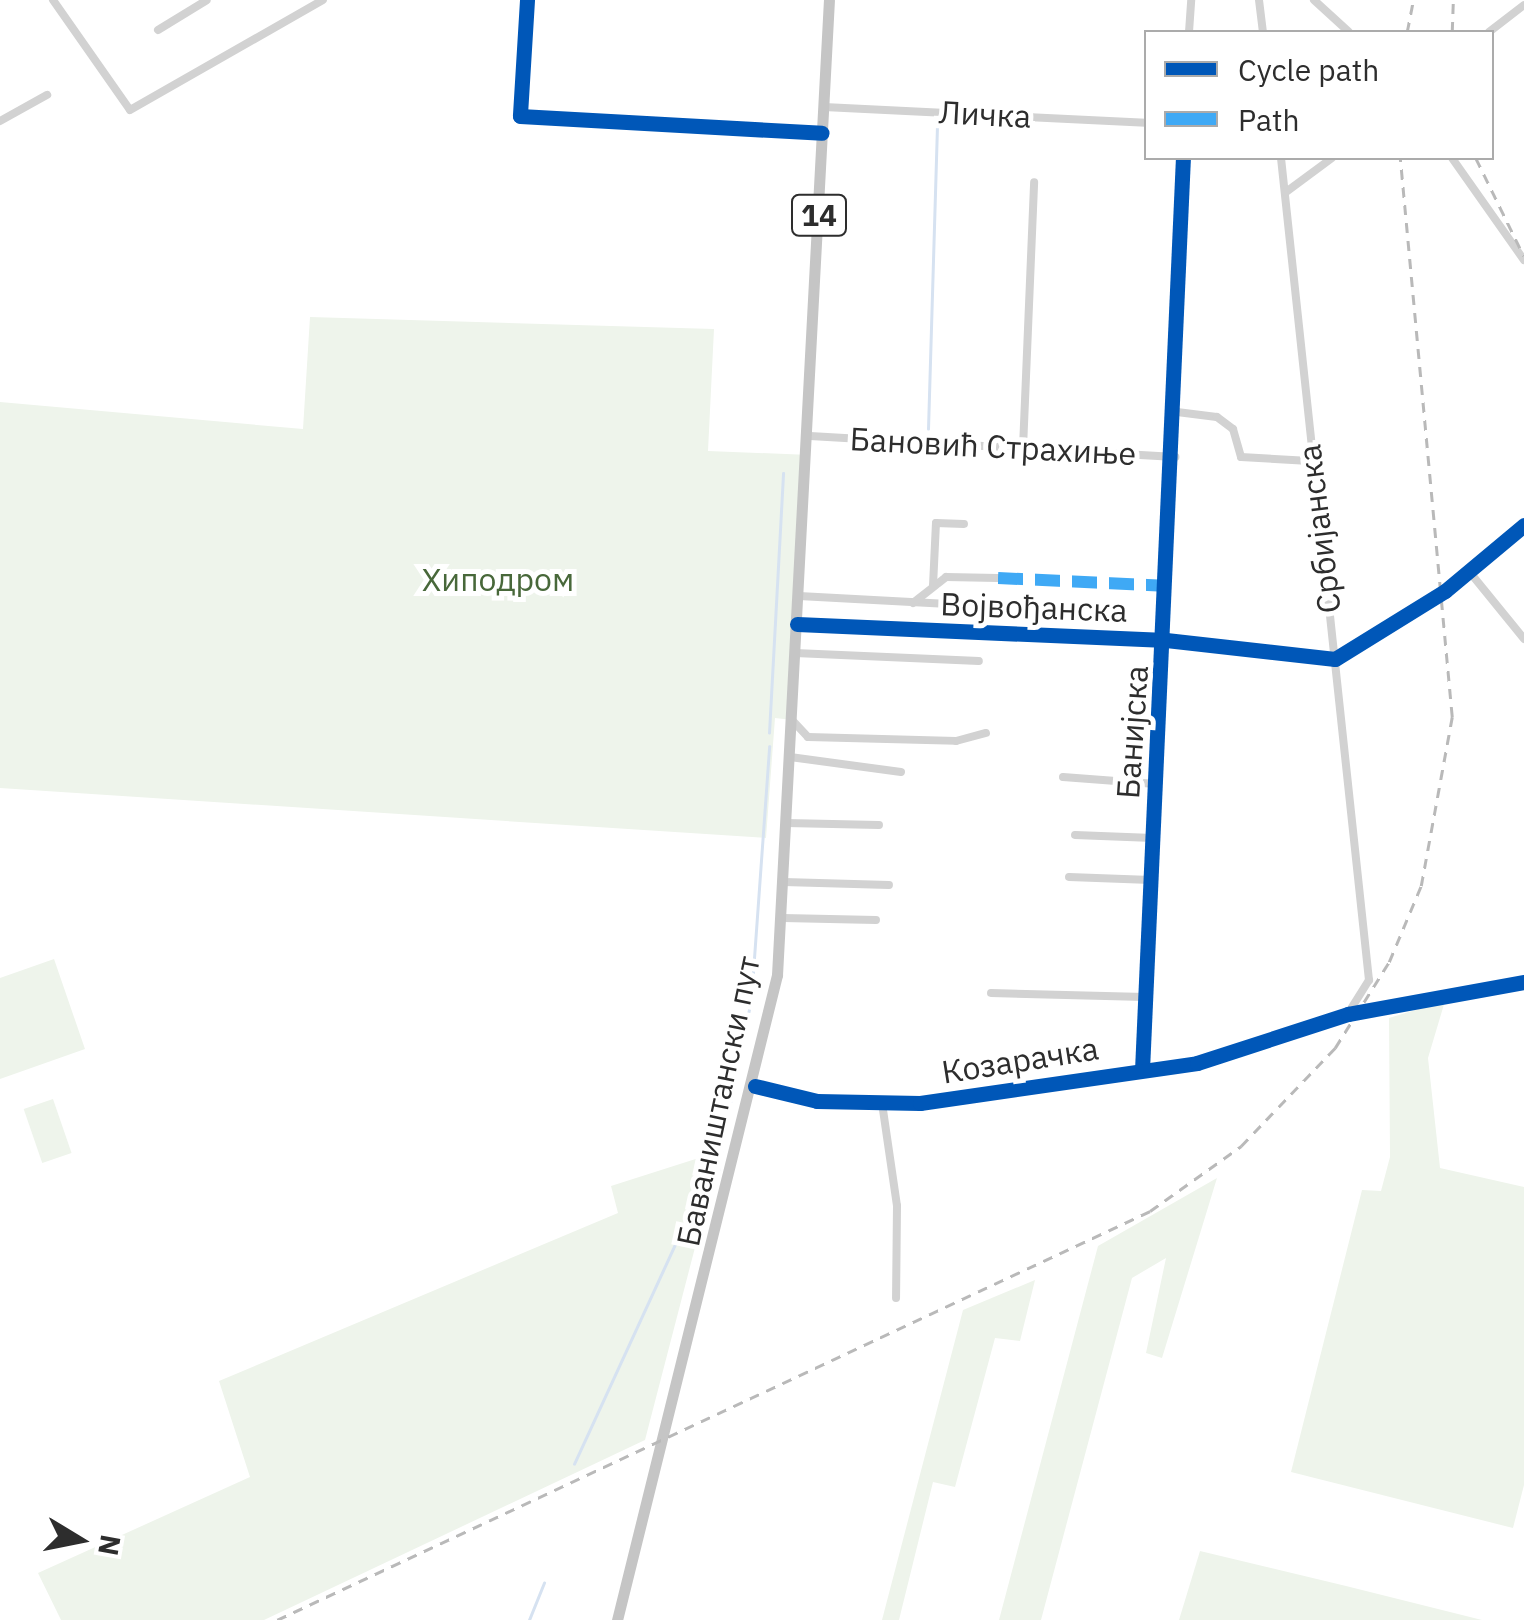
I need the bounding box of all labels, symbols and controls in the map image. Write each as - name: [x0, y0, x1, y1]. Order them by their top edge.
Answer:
- legend: [1144, 30, 1494, 160]
- text: Cycle path: [1238, 50, 1379, 89]
- street label: Личка: [938, 92, 1032, 136]
- text: Path: [1238, 100, 1299, 139]
- road number: 14: [789, 190, 849, 240]
- street label: Бановић Страхиње: [849, 419, 1137, 473]
- street label: Србијанска: [1290, 442, 1348, 616]
- park label: Хиподром: [422, 560, 574, 598]
- street label: Војвођанска: [940, 585, 1128, 629]
- street label: Банијска: [1108, 664, 1156, 800]
- street label: Баваништански пут: [668, 952, 768, 1250]
- street label: Козарачка: [939, 1029, 1101, 1091]
- north arrow: [30, 1490, 130, 1590]
- text: N: [90, 1532, 130, 1558]

